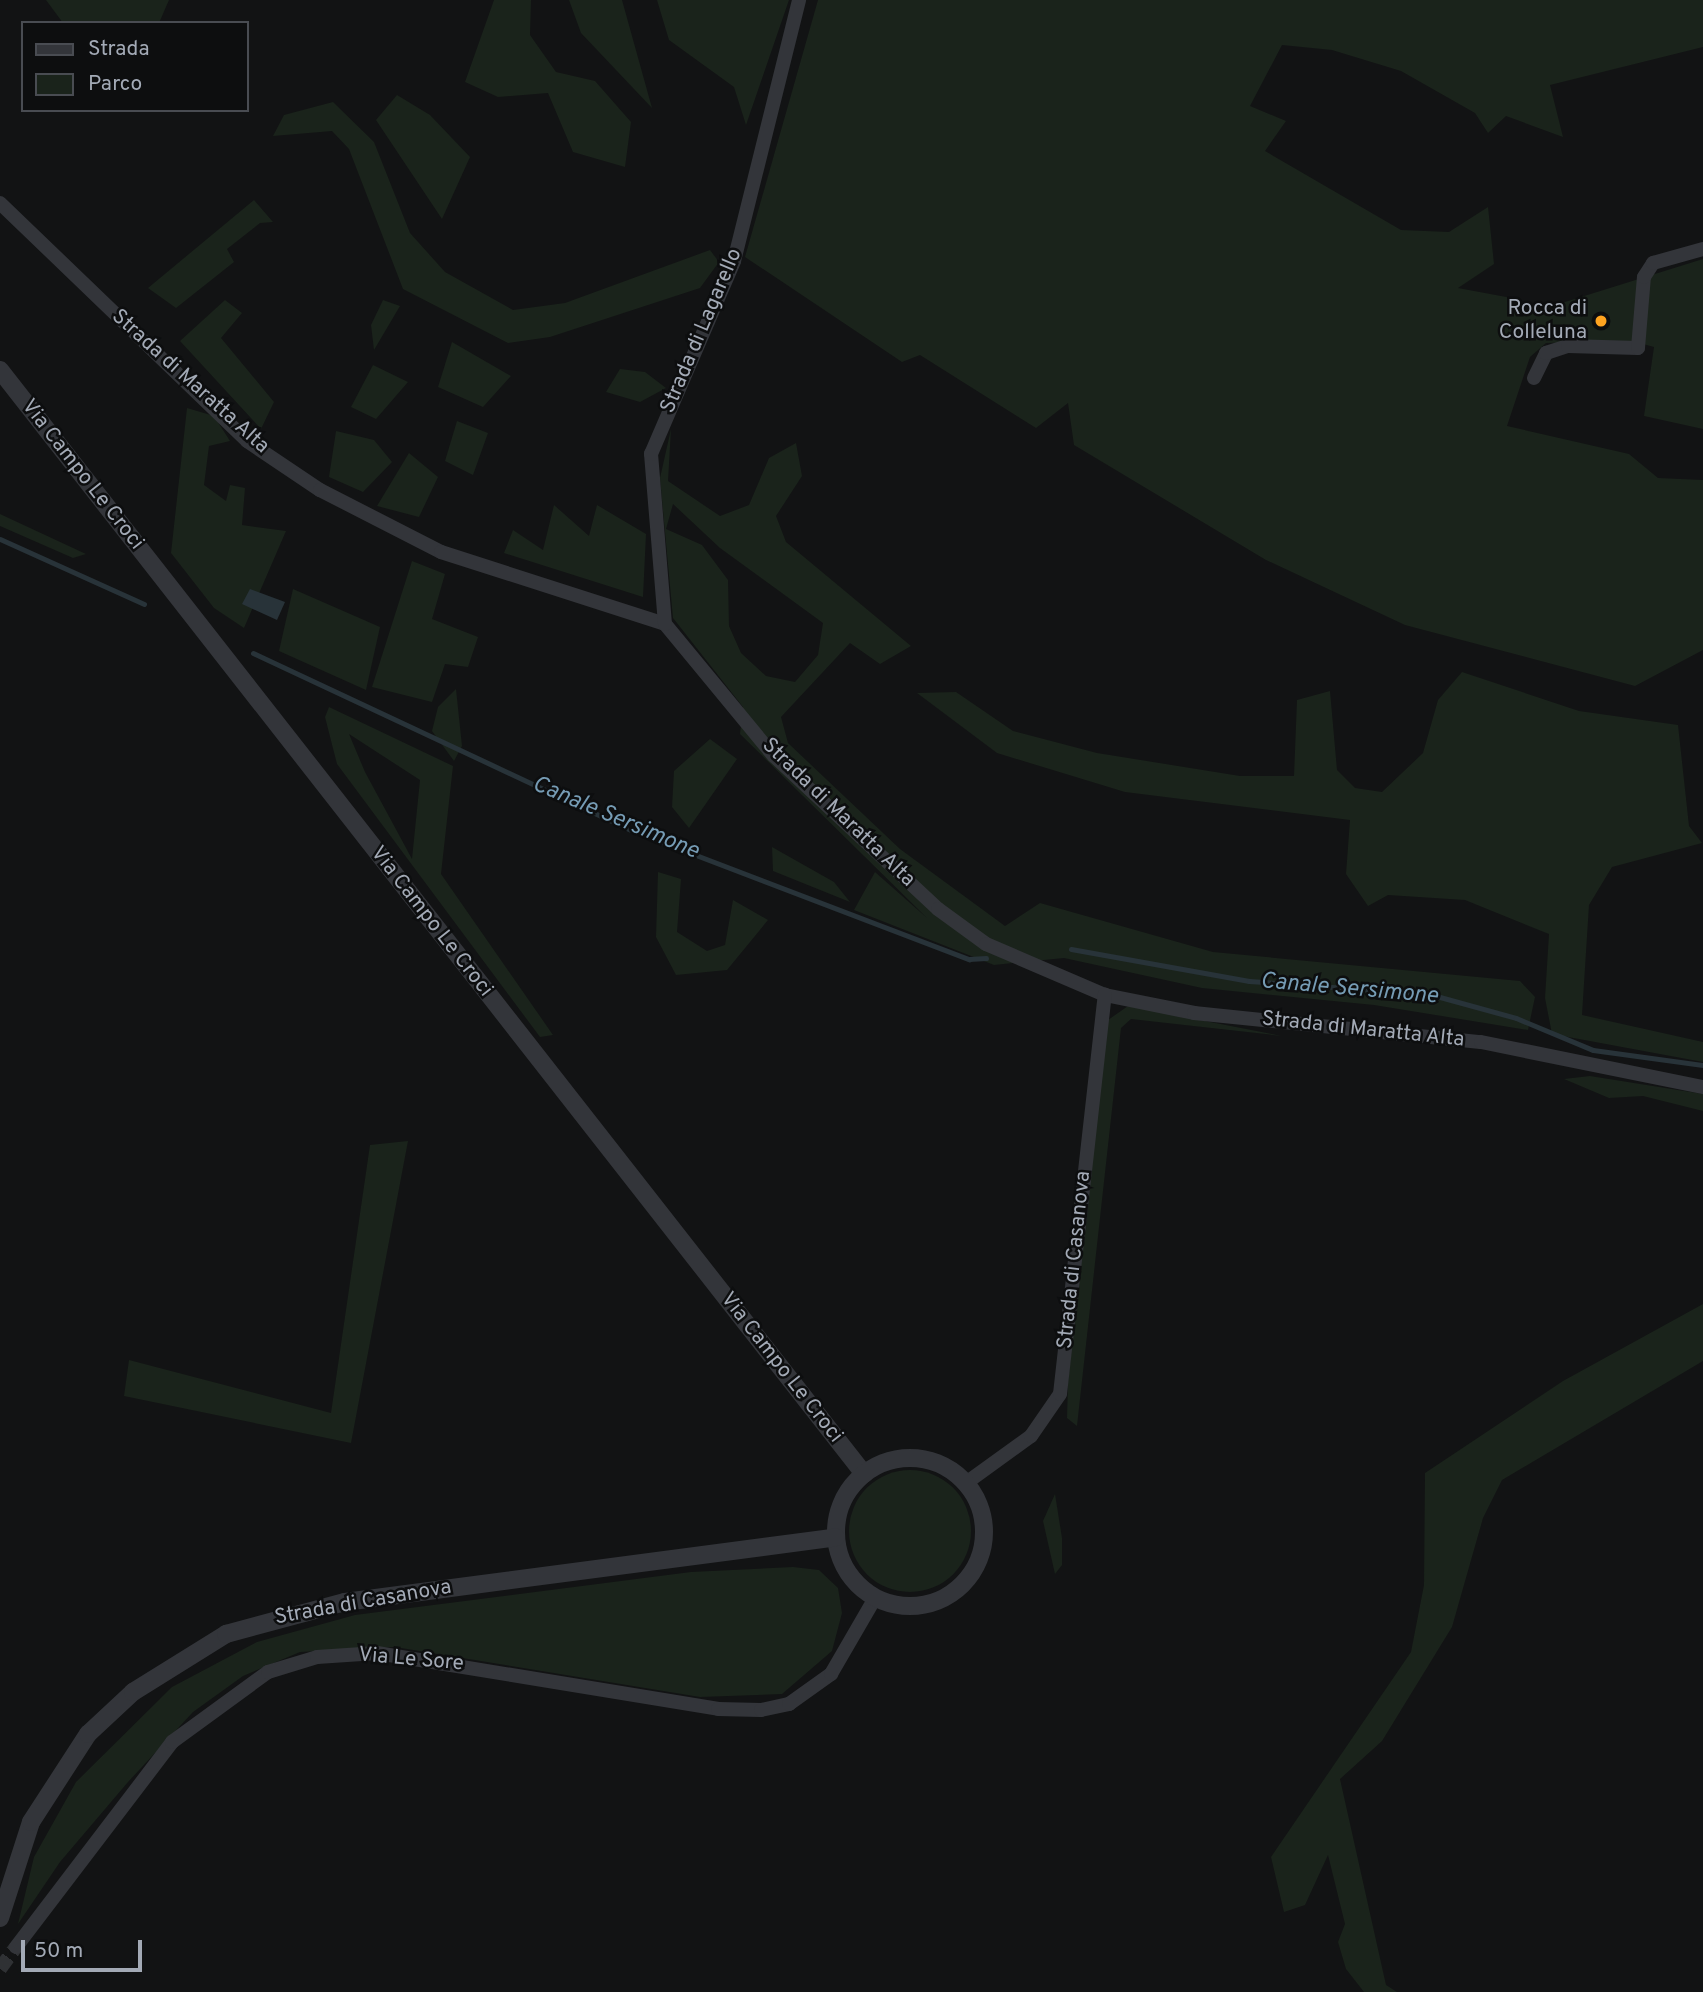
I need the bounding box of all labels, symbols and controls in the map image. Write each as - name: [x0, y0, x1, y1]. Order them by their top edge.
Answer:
- legend: [21, 21, 248, 112]
- text: Strada: [88, 36, 149, 63]
- text: Parco: [88, 71, 142, 98]
- street label: Strada di Lagarello: [656, 245, 748, 417]
- place label: Rocca di Colleluna: [1499, 296, 1587, 346]
- street label: Strada di Maratta Alta: [106, 304, 274, 460]
- marker: Rocca di Colleluna: [1593, 313, 1609, 329]
- street label: Via Campo Le Croci: [15, 395, 149, 555]
- street label: Strada di Maratta Alta: [756, 733, 920, 893]
- water label: Canale Sersimone: [528, 771, 702, 867]
- street label: Via Campo Le Croci: [364, 842, 498, 1002]
- water label: Canale Sersimone: [1259, 968, 1439, 1012]
- street label: Strada di Maratta Alta: [1260, 1007, 1466, 1053]
- street label: Strada di Casanova: [1053, 1170, 1097, 1350]
- street label: Via Campo Le Croci: [714, 1288, 848, 1448]
- street label: Strada di Casanova: [273, 1575, 453, 1631]
- street label: Via Le Sore: [357, 1643, 465, 1677]
- scale bar: [24, 1926, 145, 1970]
- text: 50 m: [34, 1938, 83, 1965]

